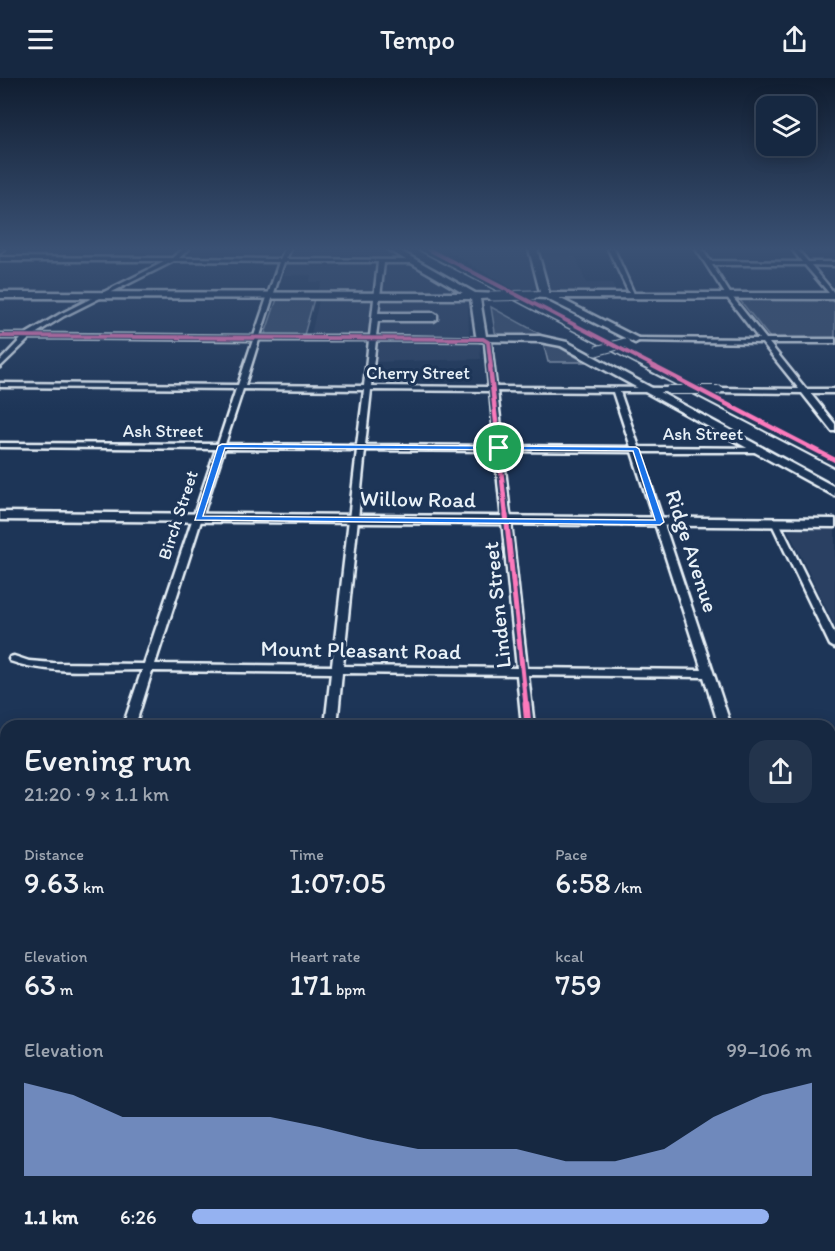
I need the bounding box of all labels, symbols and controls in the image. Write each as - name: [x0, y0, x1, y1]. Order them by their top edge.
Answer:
- icon: menu: [24, 23, 57, 56]
- text: Tempo: [380, 23, 455, 56]
- icon: share: [778, 23, 811, 56]
- map controls: [756, 96, 816, 156]
- button: layers: [756, 96, 816, 156]
- street label: Cherry Street: [366, 362, 470, 384]
- street label: Ash Street: [123, 420, 204, 442]
- pin: [473, 422, 524, 473]
- street label: Ash Street: [663, 423, 744, 445]
- icon: arrive: [482, 431, 515, 464]
- street label: Birch Street: [153, 467, 203, 563]
- street label: Willow Road: [360, 484, 476, 514]
- street label: Ridge Avenue: [659, 486, 725, 616]
- street label: Linden Street: [477, 540, 517, 670]
- street label: Mount Pleasant Road: [260, 635, 462, 665]
- text: Evening run: [24, 740, 191, 779]
- button: share: [749, 740, 812, 803]
- text: 21:20 · 9 × 1.1 km: [24, 782, 169, 806]
- text: Distance: [24, 845, 84, 864]
- text: Time: [290, 845, 324, 864]
- text: Pace: [555, 845, 587, 864]
- text: 9.63: [24, 864, 79, 901]
- text: 1:07:05: [290, 864, 386, 901]
- text: 6:58: [555, 864, 611, 901]
- text: km: [79, 878, 104, 897]
- text: /km: [611, 878, 642, 897]
- text: Elevation: [24, 947, 88, 966]
- text: Heart rate: [290, 947, 360, 966]
- text: kcal: [555, 947, 584, 966]
- text: 63: [24, 966, 56, 1003]
- text: 171: [290, 966, 332, 1003]
- text: 759: [555, 966, 602, 1003]
- text: m: [56, 980, 73, 999]
- text: bpm: [332, 980, 366, 999]
- text: Elevation: [24, 1038, 103, 1062]
- text: 99–106 m: [726, 1038, 812, 1062]
- text: 1.1 km: [24, 1205, 78, 1229]
- text: 6:26: [120, 1205, 157, 1229]

